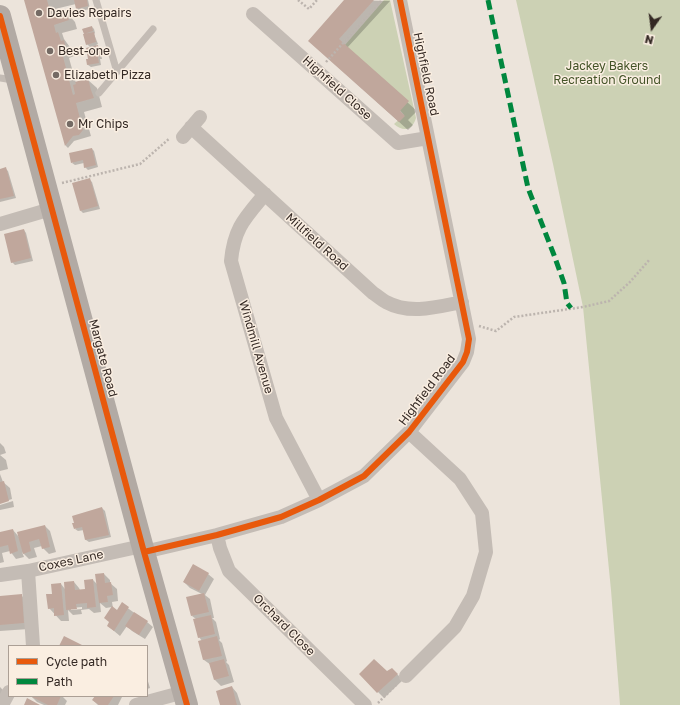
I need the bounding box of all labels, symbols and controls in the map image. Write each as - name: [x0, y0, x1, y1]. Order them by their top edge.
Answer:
- place label: Davies Repairs: [47, 6, 132, 20]
- marker: Davies Repairs: [34, 8, 44, 18]
- north arrow: [632, 8, 672, 48]
- street label: Highfield Road: [410, 31, 442, 117]
- text: N: [643, 33, 655, 47]
- place label: Best-one: [58, 44, 110, 58]
- marker: Best-one: [45, 46, 55, 56]
- street label: Highfield Close: [299, 53, 375, 123]
- park label: Jackey Bakers Recreation Ground: [553, 59, 661, 87]
- place label: Elizabeth Pizza: [64, 68, 151, 82]
- marker: Elizabeth Pizza: [51, 70, 61, 80]
- place label: Mr Chips: [78, 117, 128, 131]
- marker: Mr Chips: [65, 119, 75, 129]
- street label: Millfield Road: [283, 210, 351, 274]
- street label: Windmill Avenue: [236, 299, 276, 395]
- street label: Margate Road: [86, 318, 120, 398]
- street label: Highfield Road: [396, 352, 458, 428]
- street label: Coxes Lane: [37, 547, 105, 575]
- street label: Orchard Close: [250, 591, 318, 659]
- legend: [8, 645, 148, 697]
- text: Cycle path: [46, 654, 107, 669]
- text: Path: [46, 674, 73, 689]

